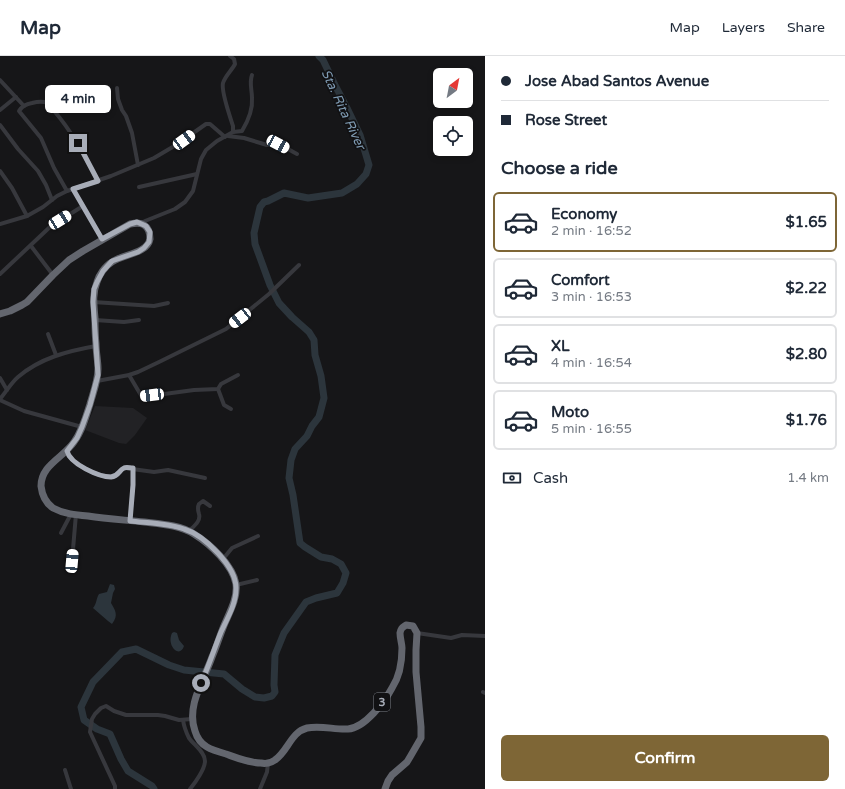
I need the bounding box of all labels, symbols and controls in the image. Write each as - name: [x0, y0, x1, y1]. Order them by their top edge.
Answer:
- text: Map: [20, 17, 61, 39]
- text: Map: [670, 19, 700, 36]
- text: Layers: [722, 19, 765, 36]
- text: Share: [787, 19, 825, 36]
- water label: Sta. Rita River: [318, 67, 369, 154]
- north arrow: [433, 68, 473, 108]
- map controls: [433, 68, 473, 156]
- text: Jose Abad Santos Avenue: [525, 72, 709, 90]
- callout: 4 min: [45, 85, 111, 113]
- text: 4 min: [61, 91, 95, 107]
- text: Rose Street: [525, 111, 607, 129]
- button: locate: [433, 116, 473, 156]
- car: [171, 128, 197, 152]
- car: [265, 133, 291, 155]
- route end: [69, 134, 87, 152]
- text: Choose a ride: [501, 157, 618, 179]
- icon: car: [503, 204, 539, 240]
- text: Economy: [551, 205, 617, 223]
- car: [47, 209, 73, 231]
- text: $1.65: [786, 213, 827, 231]
- text: 2 min · 16:52: [551, 223, 632, 239]
- icon: car: [503, 270, 539, 306]
- text: Comfort: [551, 271, 610, 289]
- text: $2.22: [786, 279, 827, 297]
- text: 3 min · 16:53: [551, 289, 632, 305]
- car: [227, 306, 253, 330]
- icon: car: [503, 336, 539, 372]
- text: XL: [551, 337, 570, 355]
- text: $2.80: [786, 345, 827, 363]
- text: 4 min · 16:54: [551, 355, 632, 371]
- car: [139, 388, 165, 402]
- icon: car: [503, 402, 539, 438]
- text: Moto: [551, 403, 589, 421]
- text: $1.76: [786, 411, 827, 429]
- text: 5 min · 16:55: [551, 421, 632, 437]
- icon: cash: [501, 467, 523, 489]
- text: Cash: [533, 469, 568, 487]
- text: 1.4 km: [787, 470, 829, 486]
- car: [65, 549, 79, 573]
- route start: [192, 674, 210, 692]
- road number: 3: [374, 693, 390, 711]
- button: Confirm: [501, 735, 829, 781]

